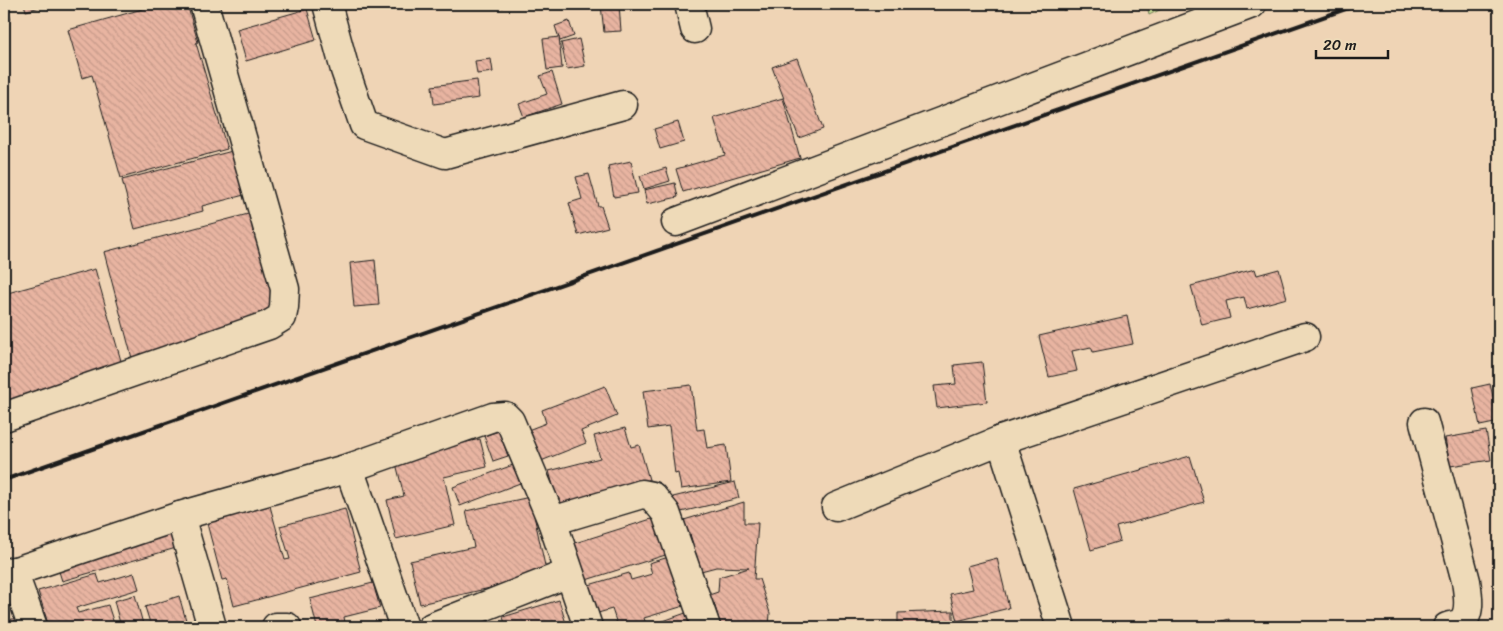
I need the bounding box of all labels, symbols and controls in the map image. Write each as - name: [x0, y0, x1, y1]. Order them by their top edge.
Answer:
- scale bar: [1316, 28, 1388, 60]
- text: 20 m: [1323, 32, 1357, 58]

